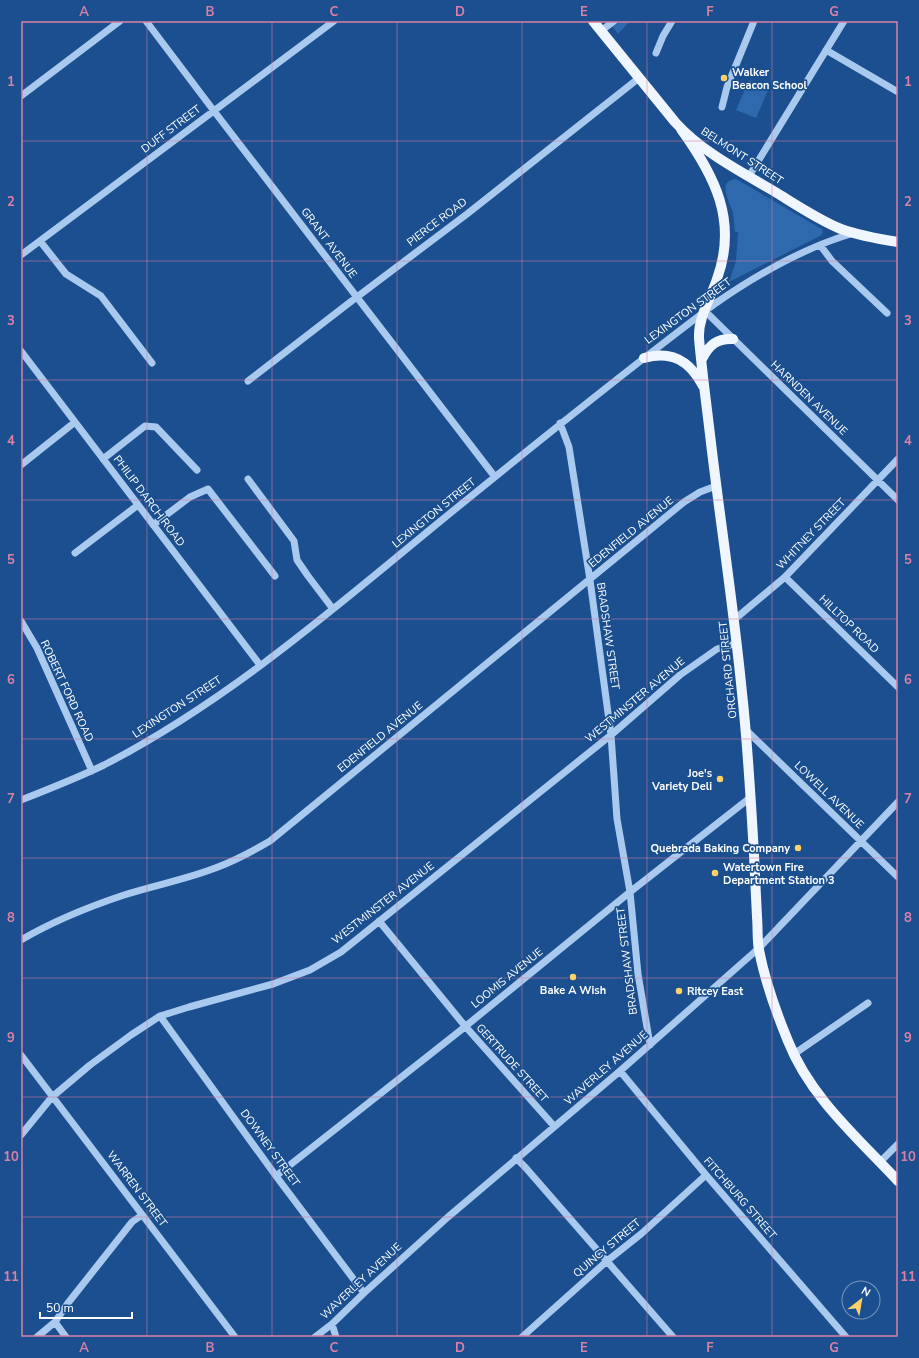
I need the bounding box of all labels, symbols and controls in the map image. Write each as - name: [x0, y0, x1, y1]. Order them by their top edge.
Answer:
- text: A: [79, 3, 89, 21]
- text: B: [206, 3, 215, 21]
- text: C: [330, 3, 339, 21]
- text: D: [455, 3, 465, 21]
- text: E: [580, 3, 588, 21]
- text: F: [706, 3, 714, 21]
- text: G: [829, 3, 839, 21]
- place label: Walker Beacon School: [732, 65, 808, 93]
- text: 1: [7, 73, 15, 91]
- marker: Walker Beacon School: [719, 73, 729, 83]
- text: 1: [904, 73, 912, 91]
- street label: DUFF STREET: [138, 101, 204, 156]
- street label: BELMONT STREET: [698, 124, 786, 188]
- text: 2: [7, 193, 15, 211]
- text: 2: [904, 193, 912, 211]
- street label: PIERCE ROAD: [404, 194, 470, 250]
- street label: GRANT AVENUE: [297, 205, 361, 281]
- street label: LEXINGTON STREET: [642, 274, 735, 348]
- text: 3: [7, 312, 15, 330]
- text: 3: [904, 312, 912, 330]
- street label: HARNDEN AVENUE: [767, 357, 851, 439]
- text: 4: [7, 432, 15, 450]
- text: 4: [904, 432, 912, 450]
- street label: PHILIP DARCH ROAD: [110, 452, 188, 550]
- street label: LEXINGTON STREET: [389, 474, 479, 551]
- street label: EDENFIELD AVENUE: [585, 493, 677, 571]
- street label: WHITNEY STREET: [773, 495, 849, 573]
- text: 5: [7, 551, 15, 569]
- text: 5: [904, 551, 912, 569]
- street label: BRADSHAW STREET: [593, 581, 623, 691]
- street label: HILLTOP ROAD: [816, 592, 882, 656]
- street label: ORCHARD STREET: [715, 620, 741, 719]
- street label: ROBERT FORD ROAD: [37, 638, 97, 744]
- street label: WESTMINSTER AVENUE: [582, 654, 688, 746]
- text: 6: [7, 671, 15, 689]
- text: 6: [904, 671, 912, 689]
- street label: LEXINGTON STREET: [129, 672, 225, 742]
- street label: EDENFIELD AVENUE: [334, 698, 426, 776]
- street label: LOWELL AVENUE: [791, 758, 867, 832]
- place label: Joe's Variety Deli: [651, 766, 712, 794]
- marker: Joe's Variety Deli: [715, 774, 725, 784]
- text: 7: [7, 790, 15, 808]
- text: 7: [904, 790, 912, 808]
- place label: Quebrada Baking Company: [650, 841, 790, 856]
- marker: Quebrada Baking Company: [793, 843, 803, 853]
- street label: WESTMINSTER AVENUE: [329, 858, 437, 948]
- place label: Watertown Fire Department Station 3: [723, 860, 835, 888]
- marker: Watertown Fire Department Station 3: [710, 868, 720, 878]
- street label: BRADSHAW STREET: [613, 906, 641, 1016]
- text: 8: [7, 909, 15, 927]
- text: 8: [904, 909, 912, 927]
- street label: LOOMIS AVENUE: [468, 944, 546, 1012]
- marker: Bake A Wish: [568, 972, 578, 982]
- place label: Bake A Wish: [540, 983, 606, 998]
- place label: Ritcey East: [687, 984, 744, 999]
- marker: Ritcey East: [674, 986, 684, 996]
- street label: GERTRUDE STREET: [473, 1021, 552, 1106]
- street label: WAVERLEY AVENUE: [561, 1028, 651, 1108]
- text: 9: [7, 1029, 15, 1047]
- text: 9: [904, 1029, 912, 1047]
- street label: DOWNEY STREET: [237, 1106, 303, 1190]
- text: 10: [3, 1148, 19, 1166]
- street label: WARREN STREET: [103, 1148, 171, 1230]
- text: 10: [900, 1148, 916, 1166]
- street label: FITCHBURG STREET: [700, 1154, 780, 1243]
- street label: QUINCY STREET: [570, 1215, 644, 1281]
- street label: WAVERLEY AVENUE: [317, 1239, 405, 1323]
- text: 11: [3, 1268, 19, 1286]
- text: 11: [900, 1268, 916, 1286]
- north arrow: [841, 1280, 881, 1320]
- text: N: [859, 1283, 873, 1300]
- scale bar: [40, 1294, 132, 1320]
- text: 50 m: [46, 1300, 74, 1316]
- text: A: [79, 1339, 89, 1357]
- text: B: [206, 1339, 215, 1357]
- text: C: [330, 1339, 339, 1357]
- text: D: [455, 1339, 465, 1357]
- text: E: [580, 1339, 588, 1357]
- text: F: [706, 1339, 714, 1357]
- text: G: [829, 1339, 839, 1357]

